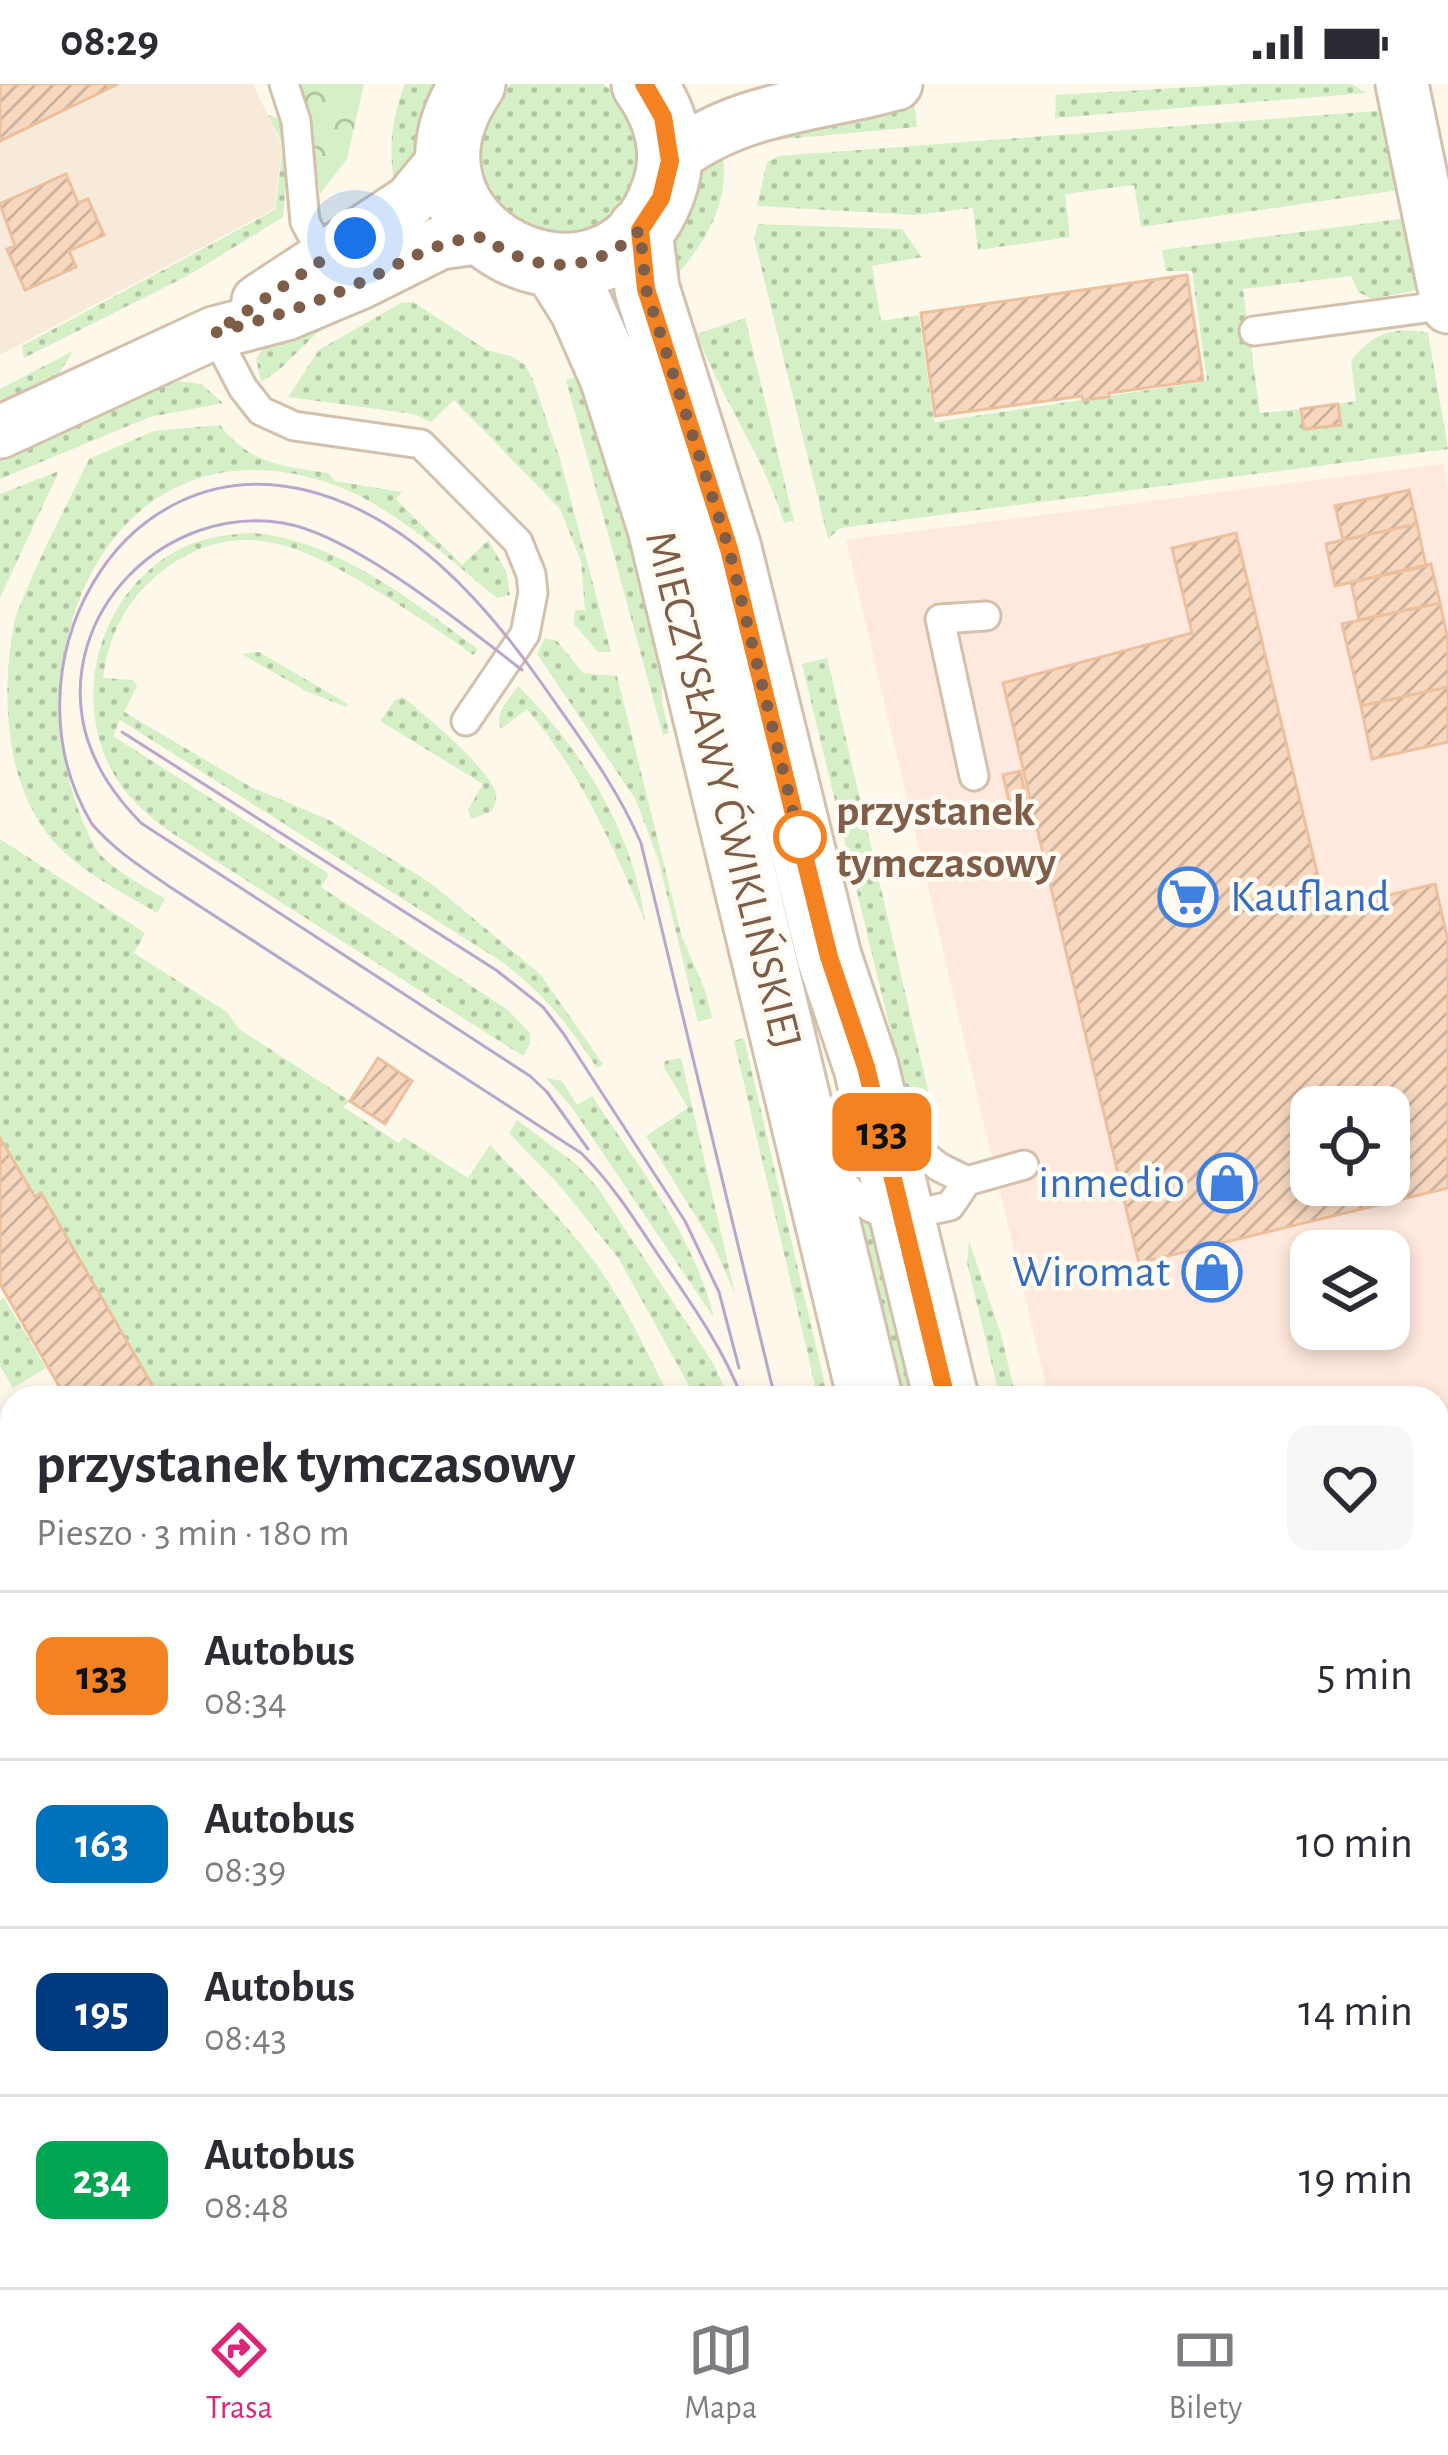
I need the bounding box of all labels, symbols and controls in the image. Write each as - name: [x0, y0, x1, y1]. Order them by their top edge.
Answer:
- text: 08:29: [60, 19, 159, 64]
- your location: [325, 208, 385, 268]
- street label: MIECZYSŁAWY ĆWIKLIŃSKIEJ: [637, 526, 813, 1053]
- place label: przystanek tymczasowy: [836, 789, 1057, 886]
- marker: przystanek tymczasowy: [775, 812, 825, 862]
- supermarket icon: Kaufland: [1157, 866, 1219, 928]
- place label: Kaufland: [1230, 875, 1390, 920]
- map controls: [1290, 1086, 1410, 1350]
- button: locate: [1290, 1086, 1410, 1206]
- line badge: 133: [813, 1093, 951, 1171]
- text: 133: [856, 1111, 908, 1153]
- shop icon: inmedio: [1196, 1152, 1258, 1214]
- place label: inmedio: [1038, 1161, 1185, 1206]
- button: layers: [1290, 1230, 1410, 1350]
- shop icon: Wiromat: [1181, 1241, 1243, 1303]
- place label: Wiromat: [1012, 1250, 1170, 1295]
- button: heart: [1287, 1425, 1413, 1551]
- text: przystanek tymczasowy: [36, 1436, 575, 1493]
- text: Pieszo · 3 min · 180 m: [36, 1514, 350, 1553]
- text: Autobus: [204, 1629, 355, 1674]
- text: 5 min: [1317, 1653, 1413, 1698]
- text: 133: [76, 1655, 128, 1697]
- text: 08:34: [204, 1683, 287, 1722]
- text: Autobus: [204, 1797, 355, 1842]
- text: 10 min: [1296, 1821, 1413, 1866]
- text: 163: [75, 1823, 129, 1865]
- text: 08:39: [204, 1851, 286, 1890]
- text: Autobus: [204, 1965, 355, 2010]
- text: 14 min: [1298, 1989, 1413, 2034]
- text: 195: [75, 1991, 129, 2033]
- text: 08:43: [204, 2019, 287, 2058]
- text: Autobus: [204, 2133, 355, 2178]
- text: 19 min: [1299, 2157, 1413, 2202]
- text: 234: [72, 2159, 132, 2201]
- text: 08:48: [204, 2187, 289, 2226]
- tab: Trasa: [206, 2317, 273, 2429]
- tab: Mapa: [684, 2317, 757, 2429]
- tab: Bilety: [1169, 2317, 1242, 2429]

